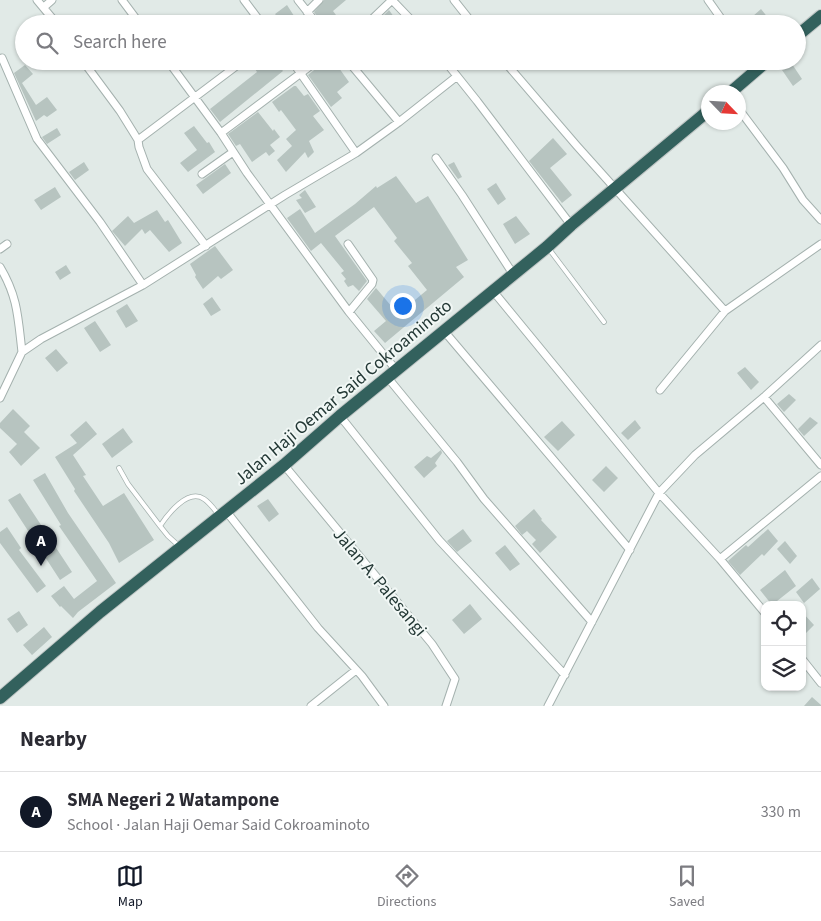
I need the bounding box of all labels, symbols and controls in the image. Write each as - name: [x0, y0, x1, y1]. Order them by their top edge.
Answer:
- search box: [15, 15, 806, 70]
- icon: search: [33, 29, 61, 57]
- text: Search here: [73, 29, 167, 56]
- north arrow: [701, 85, 746, 130]
- your location: [390, 293, 416, 319]
- street label: Jalan Haji Oemar Said Cokroaminoto: [229, 294, 458, 491]
- street label: Jalan A. Palesangi: [327, 523, 432, 642]
- pin: A: [25, 525, 57, 566]
- map controls: [761, 601, 806, 691]
- button: locate: [761, 601, 806, 646]
- button: layers: [761, 646, 806, 691]
- text: Nearby: [20, 724, 87, 754]
- text: SMA Negeri 2 Watampone: [67, 787, 279, 814]
- text: A: [31, 801, 41, 823]
- text: 330 m: [761, 801, 801, 823]
- text: School · Jalan Haji Oemar Said Cokroaminoto: [67, 814, 370, 836]
- tab: Map: [116, 862, 144, 912]
- tab: Directions: [377, 862, 436, 912]
- tab: Saved: [669, 862, 705, 912]

